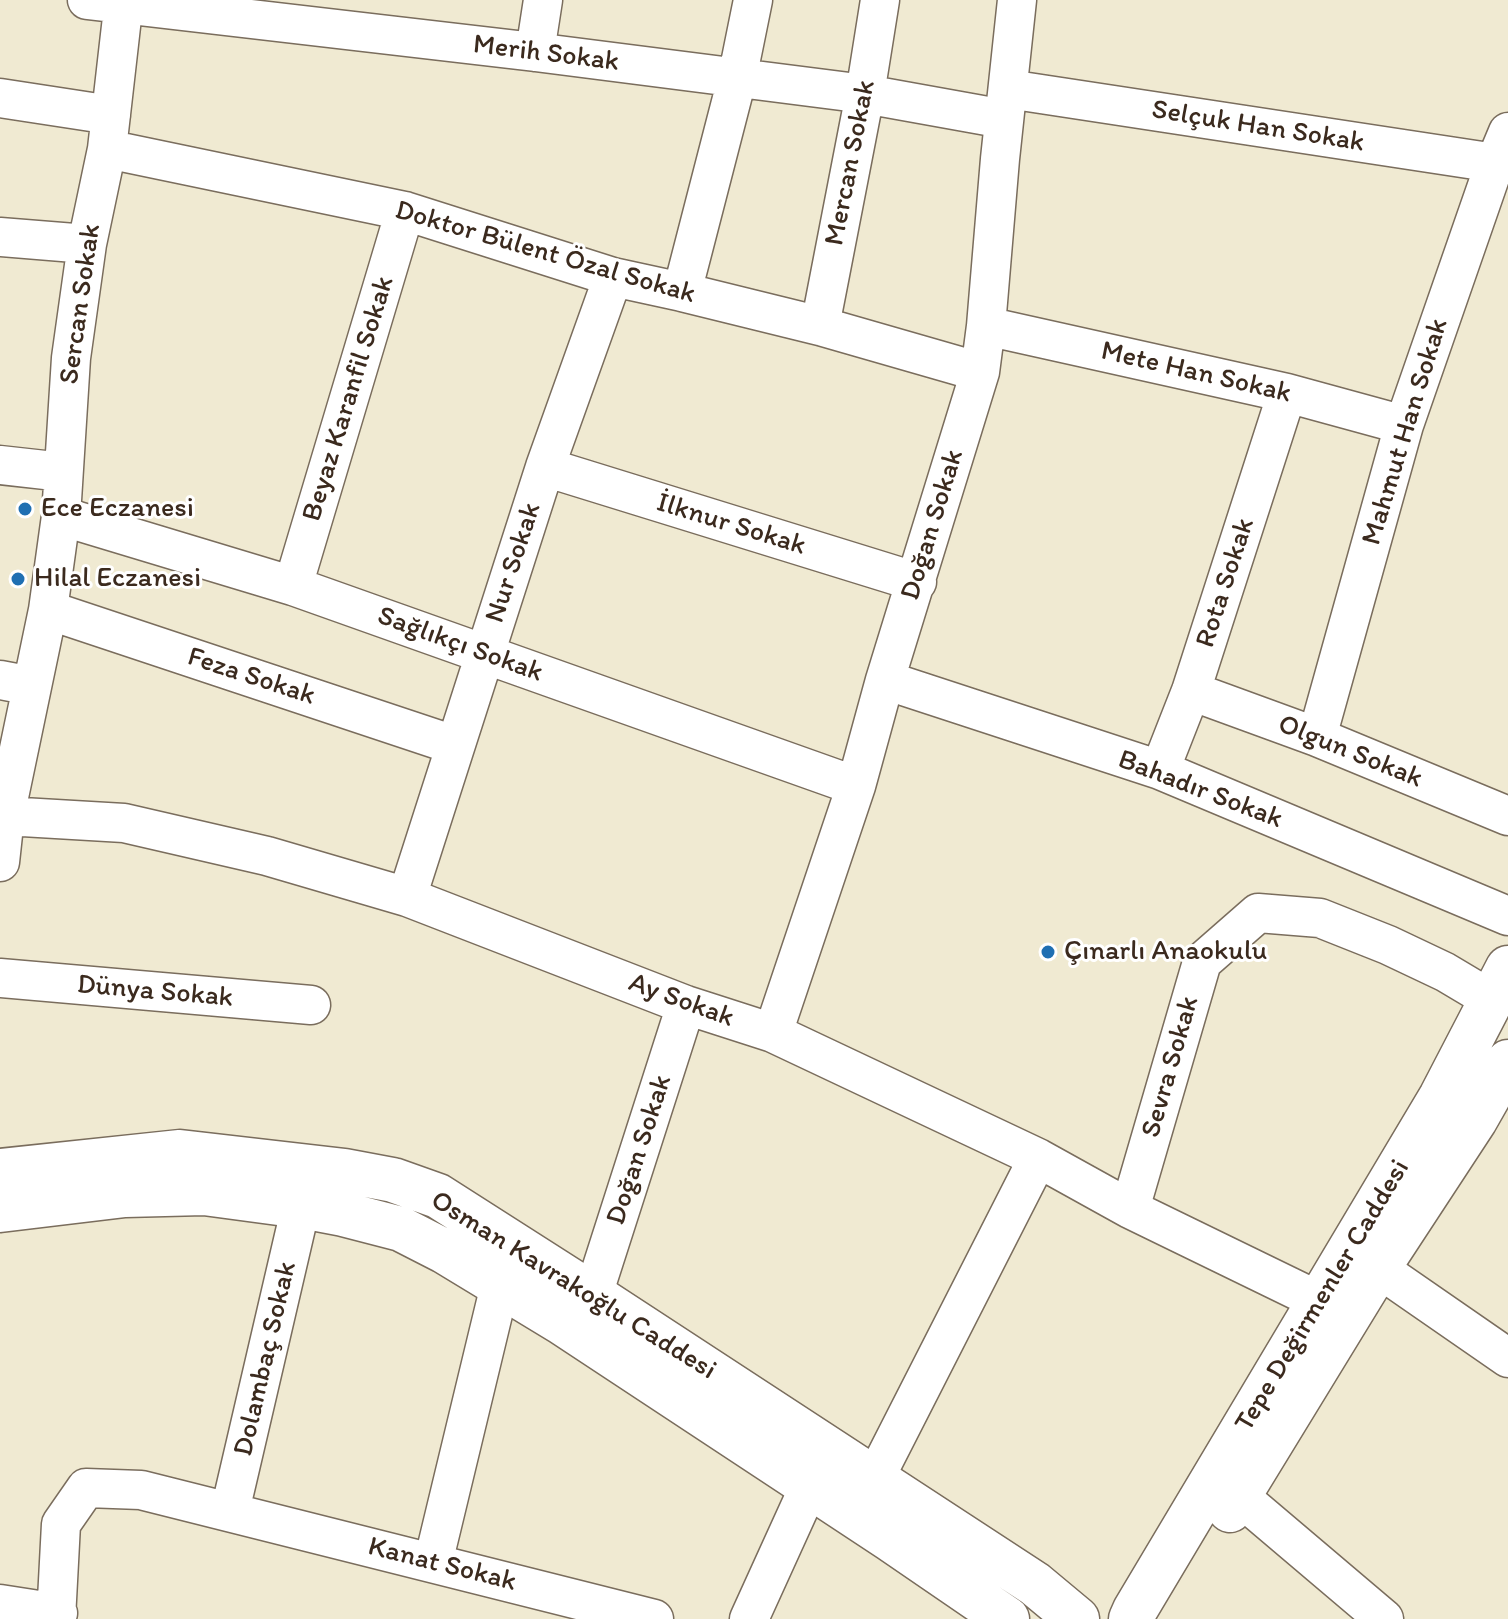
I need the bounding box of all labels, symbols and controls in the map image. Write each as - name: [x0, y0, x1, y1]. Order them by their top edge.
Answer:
- street label: Merih Sokak: [471, 28, 621, 80]
- street label: Mercan Sokak: [819, 77, 883, 249]
- street label: Selçuk Han Sokak: [1149, 94, 1367, 160]
- street label: Doktor Bülent Özal Sokak: [391, 194, 699, 312]
- street label: Sercan Sokak: [53, 222, 109, 386]
- street label: Beyaz Karanfil Sokak: [296, 272, 402, 526]
- street label: Mahmut Han Sokak: [1356, 315, 1456, 549]
- street label: Mete Han Sokak: [1098, 335, 1294, 411]
- street label: Doğan Sokak: [894, 446, 972, 604]
- street label: İlknur Sokak: [652, 486, 810, 564]
- place label: Ece Eczanesi: [41, 492, 194, 526]
- street label: Nur Sokak: [479, 499, 549, 627]
- marker: Ece Eczanesi: [16, 500, 34, 518]
- street label: Rota Sokak: [1189, 514, 1263, 652]
- place label: Hilal Eczanesi: [34, 562, 201, 596]
- marker: Hilal Eczanesi: [9, 570, 27, 588]
- street label: Sağlıkçı Sokak: [373, 600, 547, 690]
- street label: Feza Sokak: [183, 641, 319, 713]
- street label: Olgun Sokak: [1273, 708, 1427, 796]
- street label: Bahadır Sokak: [1113, 743, 1287, 837]
- place label: Çınarlı Anaokulu: [1064, 935, 1267, 969]
- marker: Çınarlı Anaokulu: [1039, 943, 1057, 961]
- street label: Ay Sokak: [624, 966, 738, 1036]
- street label: Dünya Sokak: [76, 968, 234, 1016]
- street label: Sevra Sokak: [1135, 993, 1207, 1141]
- street label: Doğan Sokak: [600, 1071, 680, 1229]
- street label: Tepe Değirmenler Caddesi: [1228, 1154, 1418, 1438]
- street label: Osman Kavrakoğlu Caddesi: [424, 1184, 722, 1388]
- street label: Dolambaç Sokak: [227, 1259, 305, 1459]
- street label: Kanat Sokak: [364, 1530, 520, 1600]

